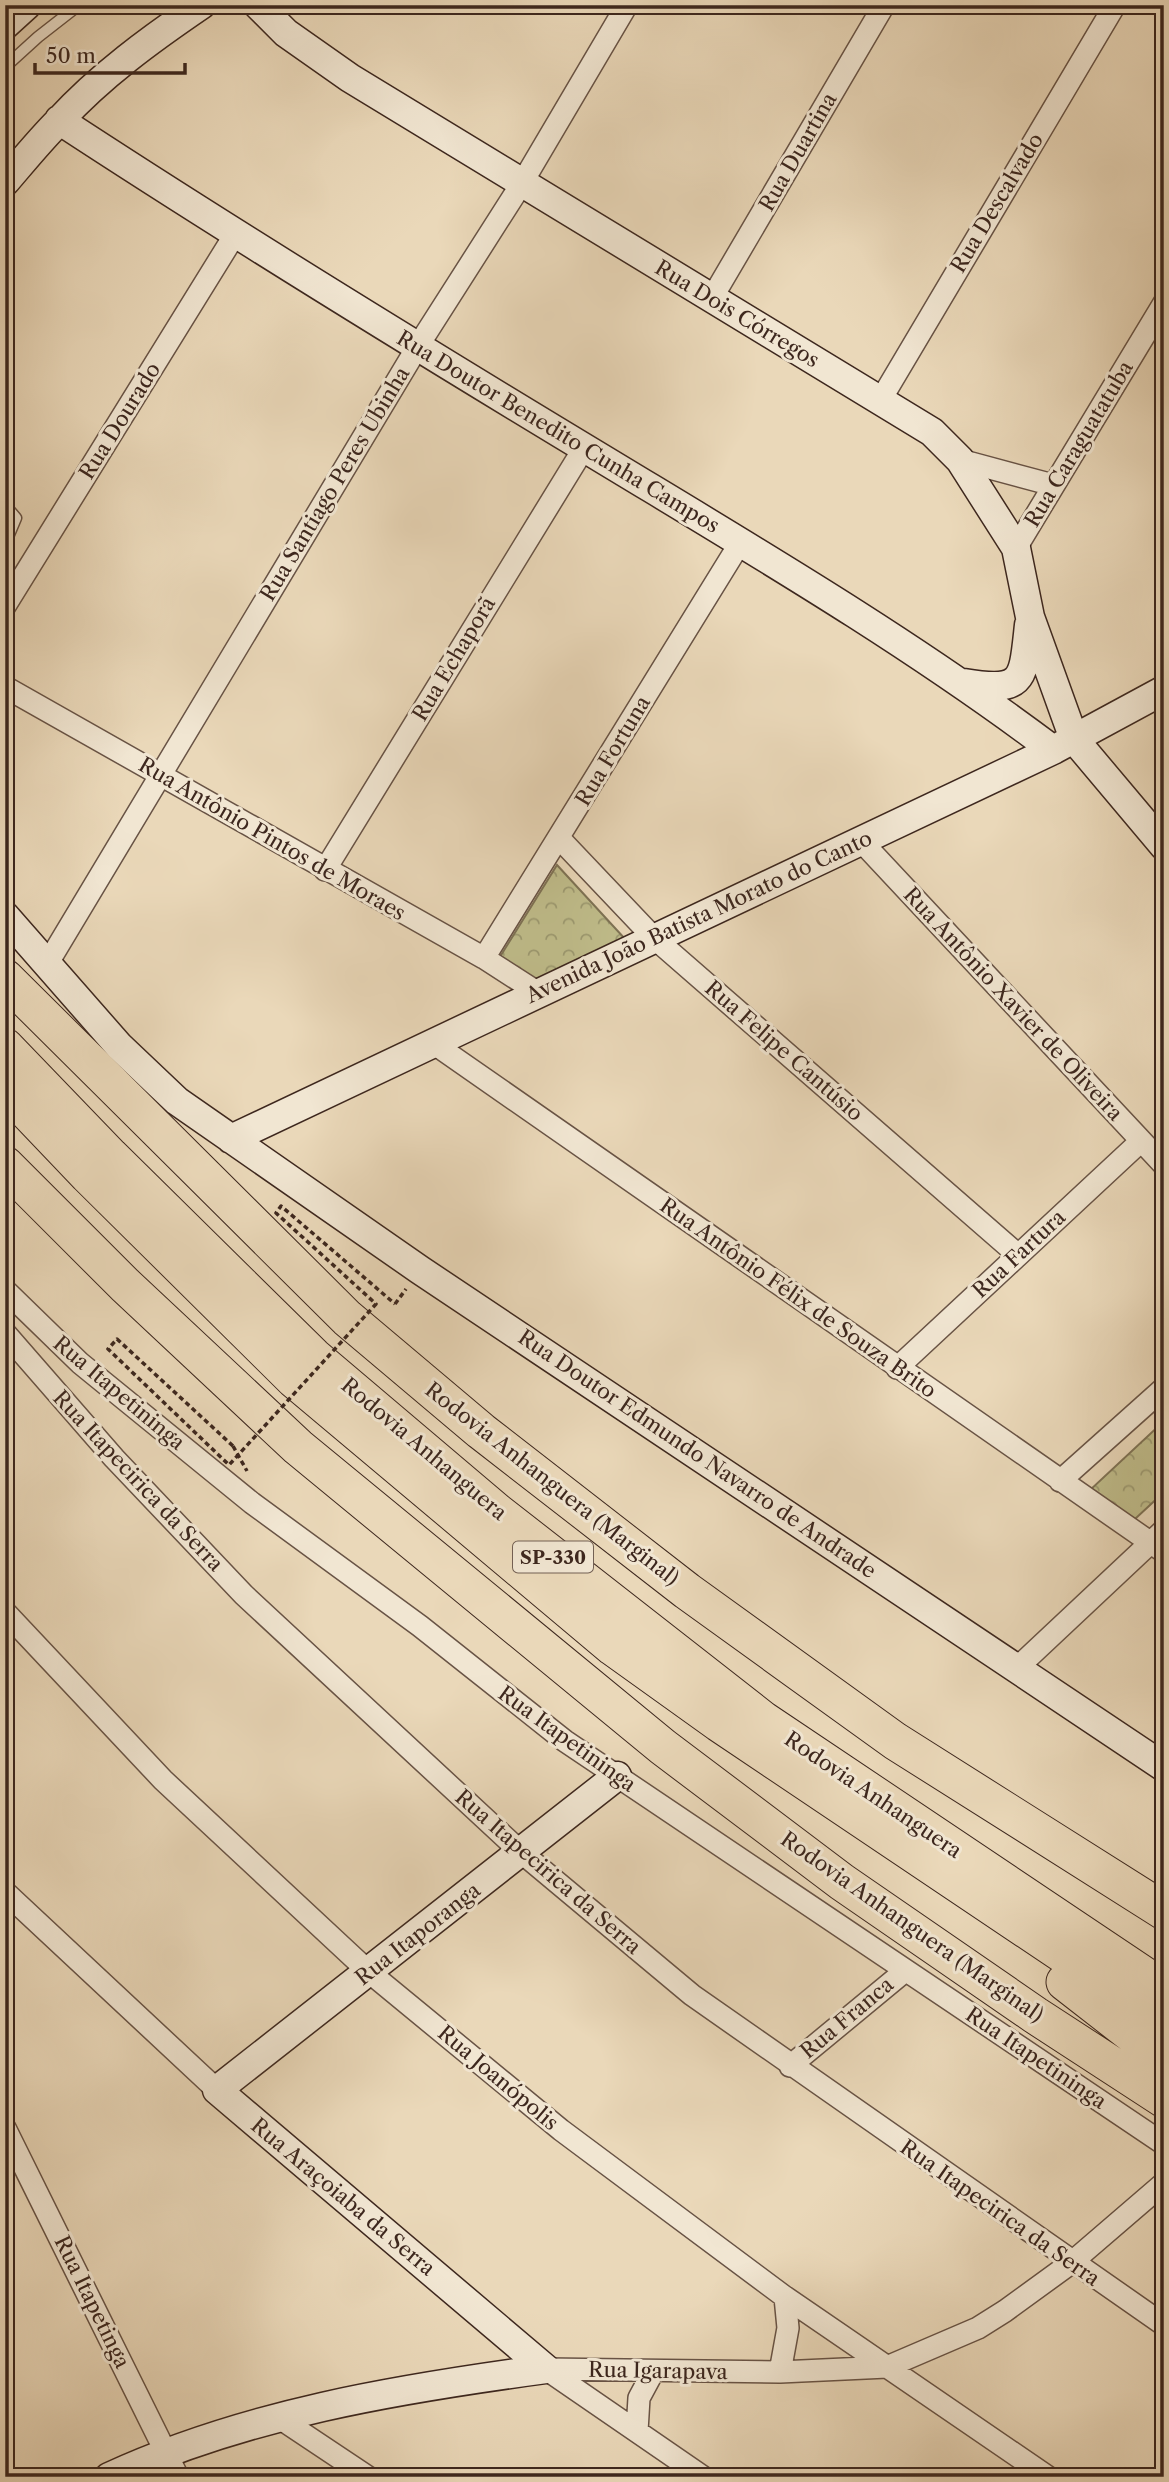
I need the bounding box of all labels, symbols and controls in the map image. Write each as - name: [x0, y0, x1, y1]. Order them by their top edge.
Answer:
- scale bar: [35, 32, 186, 76]
- text: 50 m: [46, 43, 96, 68]
- street label: Rua Duartina: [754, 87, 842, 215]
- street label: Rua Descalvado: [945, 128, 1048, 277]
- street label: Rua Dois Córregos: [651, 255, 824, 372]
- street label: Rua Doutor Benedito Cunha Campos: [392, 325, 724, 538]
- street label: Rua Caraguatatuba: [1019, 355, 1139, 531]
- street label: Rua Dourado: [74, 358, 165, 484]
- street label: Rua Santiago Peres Ubinha: [255, 361, 415, 605]
- street label: Rua Echaporã: [407, 591, 501, 725]
- street label: Rua Fortuna: [570, 690, 656, 810]
- street label: Rua Antônio Pintos de Moraes: [134, 752, 410, 925]
- street label: Avenida João Batista Morato do Canto: [521, 825, 876, 1008]
- street label: Rua Antônio Xavier de Oliveira: [899, 882, 1129, 1126]
- street label: Rua Felipe Cantúsio: [700, 975, 868, 1126]
- street label: Rua Antônio Félix de Souza Brito: [655, 1192, 941, 1403]
- street label: Rua Fartura: [967, 1204, 1071, 1303]
- street label: Rua Doutor Edmundo Navarro de Andrade: [514, 1324, 881, 1583]
- street label: Rua Itapetininga: [48, 1330, 191, 1456]
- street label: Rodovia Anhanguera: [337, 1372, 513, 1526]
- street label: Rodovia Anhanguera (Marginal): [420, 1377, 684, 1590]
- street label: Rua Itapecirica da Serra: [48, 1385, 229, 1577]
- road number: SP-330: [513, 1541, 593, 1572]
- street label: Rua Itapetininga: [494, 1680, 642, 1797]
- street label: Rodovia Anhanguera: [780, 1726, 967, 1864]
- street label: Rua Itapecirica da Serra: [450, 1784, 647, 1960]
- street label: Rodovia Anhanguera (Marginal): [776, 1826, 1048, 2027]
- street label: Rua Itaporanga: [350, 1877, 486, 1990]
- street label: Rua Franca: [795, 1971, 899, 2064]
- street label: Rua Itapetininga: [961, 2001, 1112, 2114]
- street label: Rua Joanópolis: [433, 2020, 564, 2135]
- street label: Rua Araçoiaba da Serra: [246, 2112, 441, 2281]
- street label: Rua Itapecirica da Serra: [896, 2134, 1106, 2292]
- street label: Rua Itapetinga: [50, 2231, 136, 2373]
- street label: Rua Igarapava: [588, 2357, 729, 2384]

